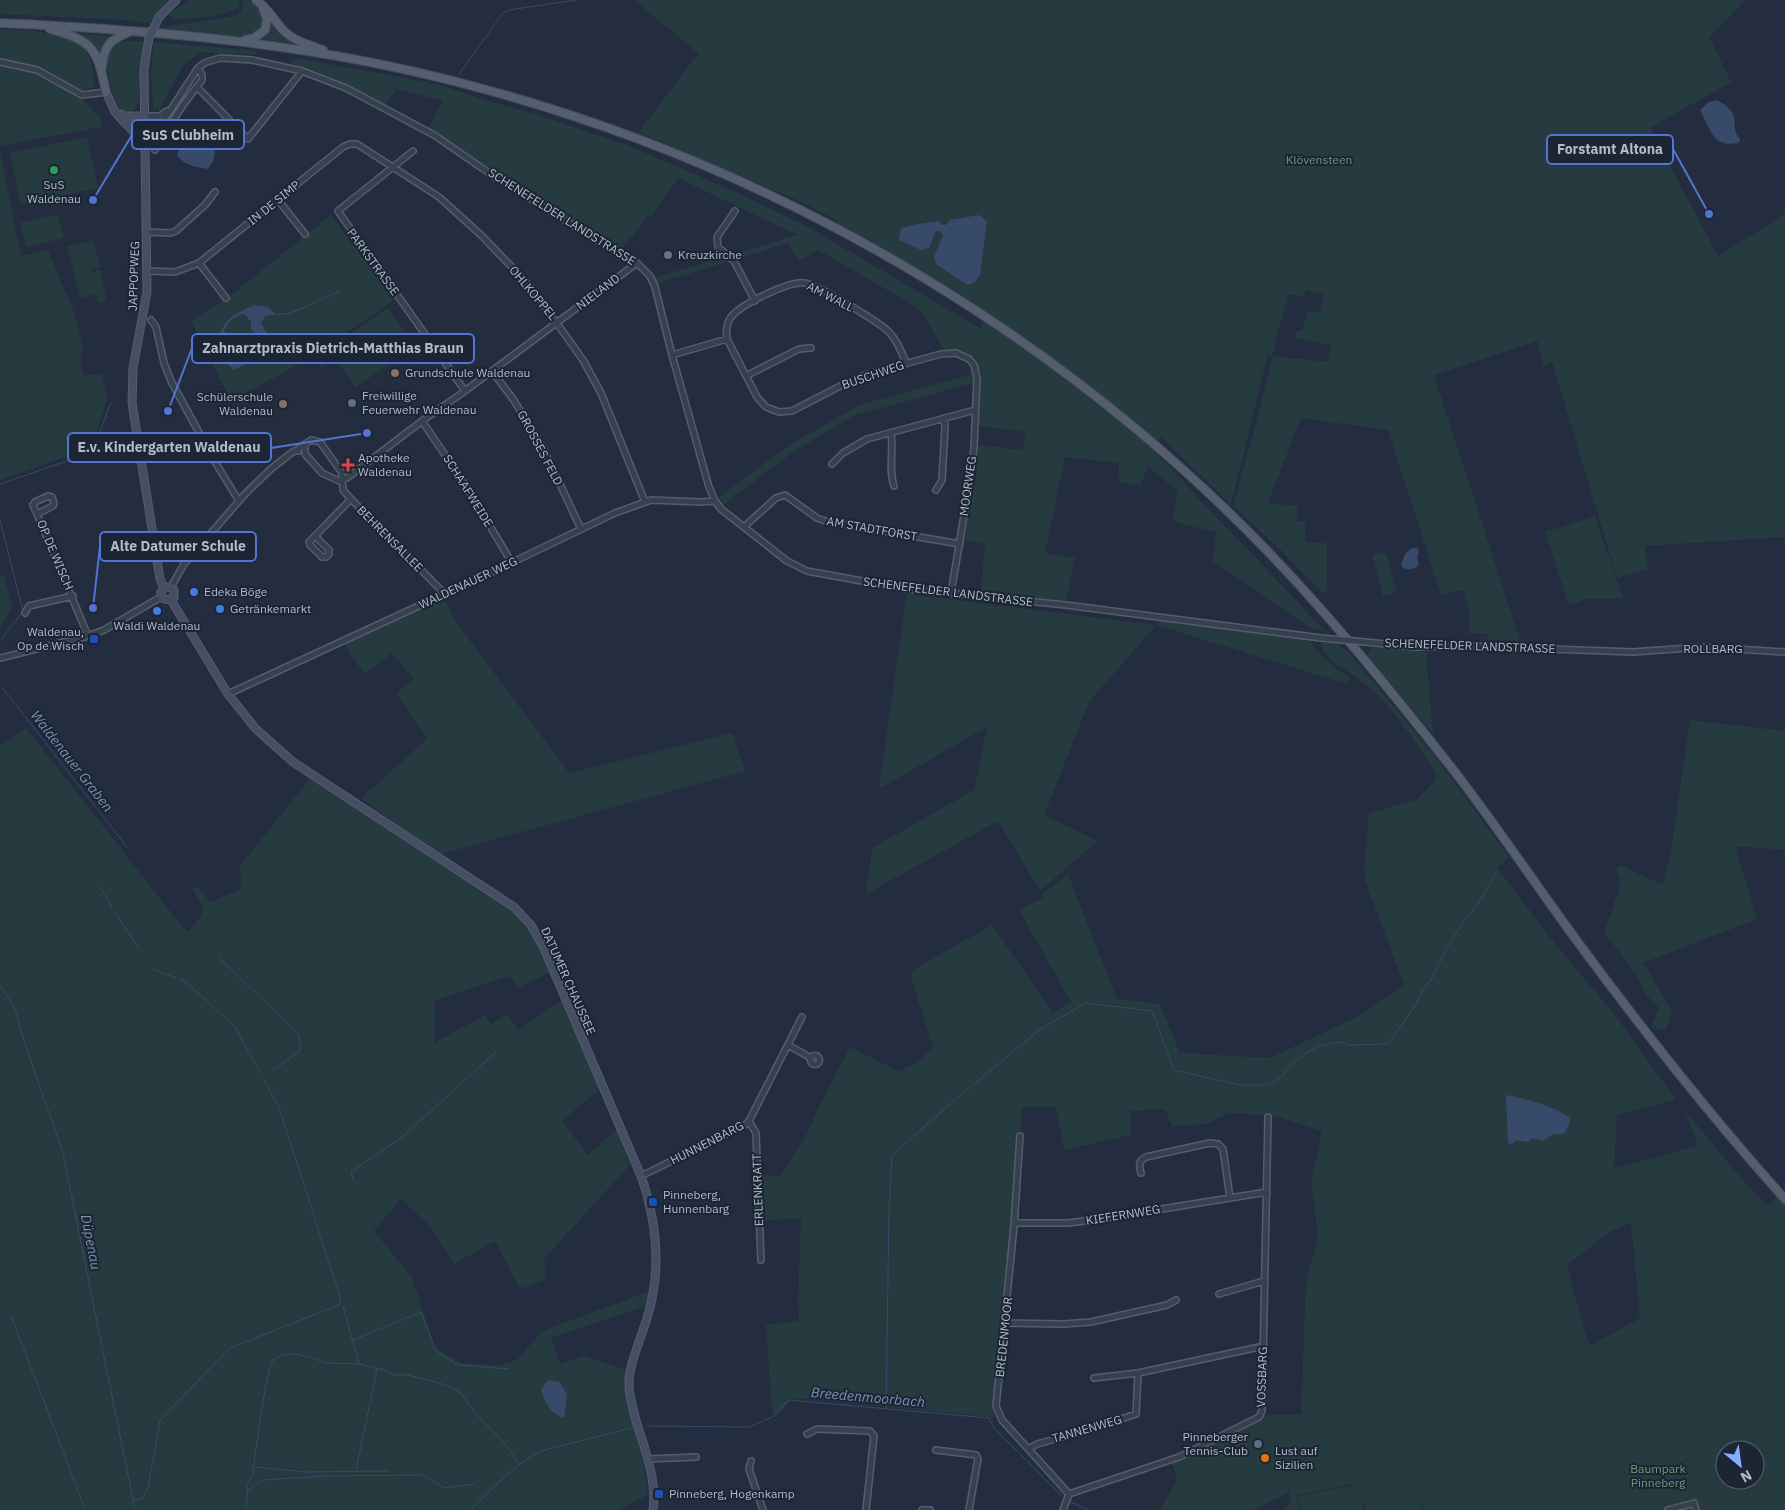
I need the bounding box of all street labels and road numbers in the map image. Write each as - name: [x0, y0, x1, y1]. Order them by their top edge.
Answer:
- street label: SCHENEFELDER LANDSTRASSE: [486, 165, 639, 268]
- street label: IN DE SIMP: [245, 177, 303, 228]
- street label: PARKSTRASSE: [344, 225, 403, 298]
- street label: JAPPOPWEG: [125, 241, 142, 311]
- street label: OHLKOPPEL: [506, 262, 560, 323]
- street label: NIELAND: [573, 270, 622, 313]
- street label: AM WALL: [804, 278, 856, 315]
- street label: BUSCHWEG: [840, 357, 906, 392]
- street label: GROSSES FELD: [514, 408, 566, 488]
- street label: SCHAAFWEIDE: [440, 452, 497, 530]
- street label: MOORWEG: [956, 455, 979, 517]
- street label: BEHRENSALLEE: [354, 503, 426, 575]
- street label: AM STADTFORST: [826, 513, 919, 544]
- street label: OP DE WISCH: [34, 517, 77, 592]
- street label: WALDENAUER WEG: [416, 553, 519, 612]
- street label: SCHENEFELDER LANDSTRASSE: [862, 574, 1034, 609]
- street label: SCHENEFELDER LANDSTRASSE: [1384, 635, 1556, 656]
- street label: ROLLBARG: [1683, 641, 1743, 656]
- street label: DATUMER CHAUSSEE: [538, 925, 599, 1037]
- street label: HUNNENBARG: [668, 1118, 746, 1167]
- street label: ERLENKRATT: [749, 1153, 766, 1226]
- street label: KIEFERNWEG: [1085, 1201, 1161, 1228]
- street label: BREDENMOOR: [992, 1296, 1015, 1378]
- street label: VOSSBARG: [1253, 1346, 1270, 1408]
- street label: TANNENWEG: [1050, 1411, 1124, 1446]

